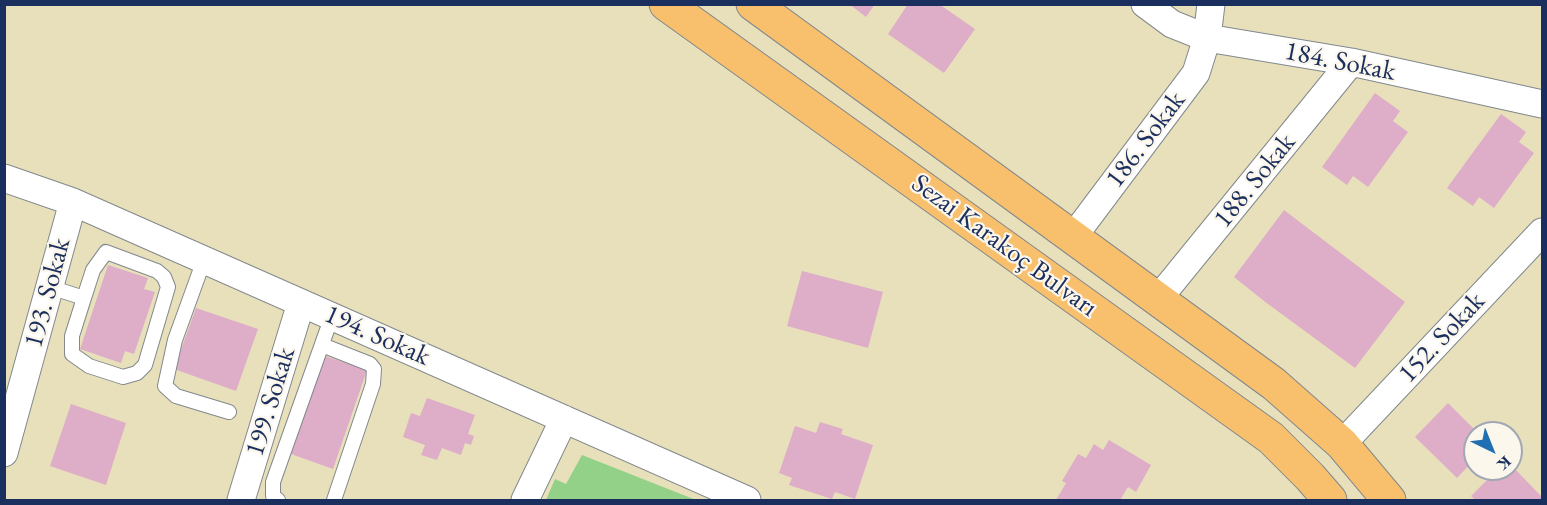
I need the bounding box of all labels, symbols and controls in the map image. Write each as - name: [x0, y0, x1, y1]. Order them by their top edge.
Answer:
- street label: 184. Sokak: [1282, 35, 1398, 89]
- street label: 186. Sokak: [1099, 85, 1193, 195]
- street label: 188. Sokak: [1207, 127, 1303, 235]
- street label: Sezai Karakoç Bulvarı: [905, 168, 1103, 324]
- street label: 193. Sokak: [18, 235, 78, 351]
- street label: 152. Sokak: [1392, 286, 1492, 390]
- street label: 194. Sokak: [319, 298, 435, 374]
- street label: 199. Sokak: [239, 344, 303, 460]
- north arrow: [1463, 421, 1523, 481]
- text: K: [1493, 451, 1516, 475]

